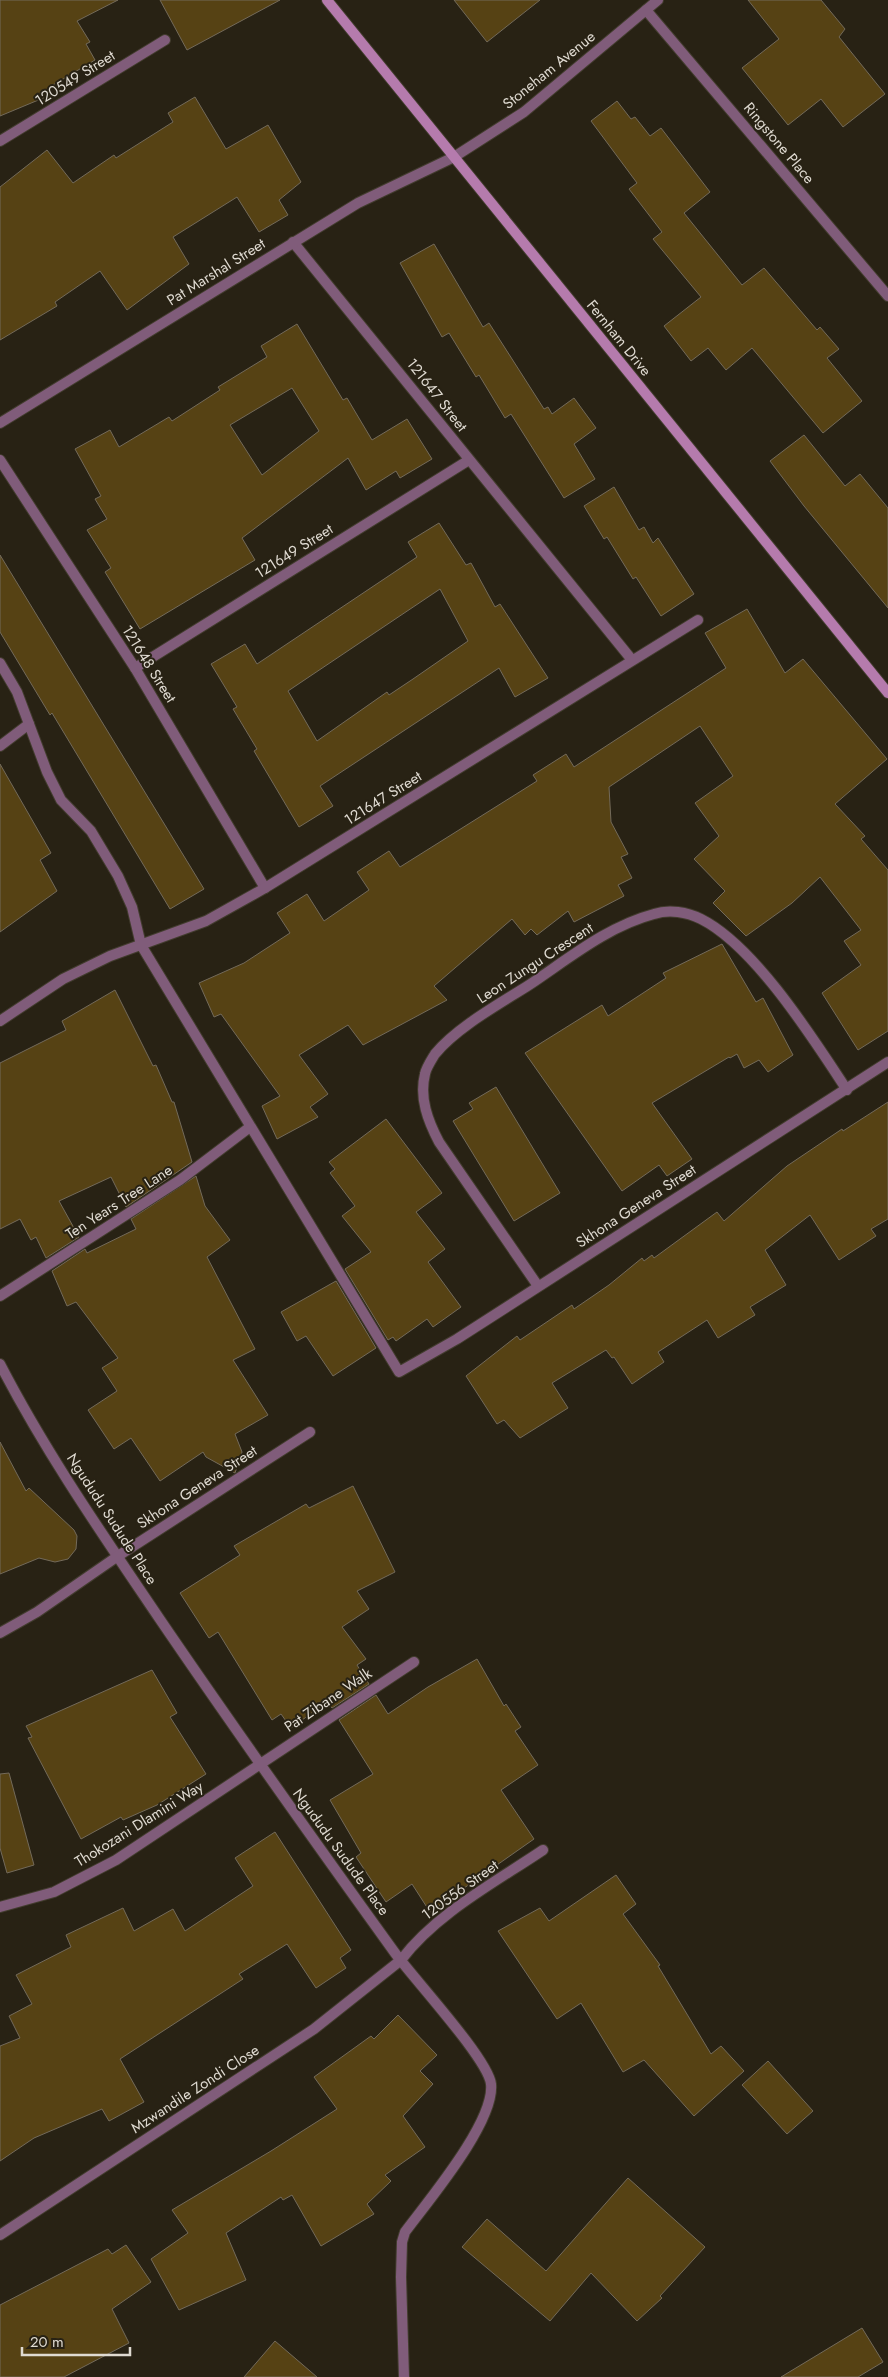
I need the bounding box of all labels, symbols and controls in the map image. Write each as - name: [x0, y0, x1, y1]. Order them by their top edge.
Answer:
- street label: Stoneham Avenue: [498, 26, 600, 114]
- street label: 120549 Street: [31, 45, 120, 111]
- street label: Ringstone Place: [738, 97, 820, 189]
- street label: Pat Marshal Street: [162, 233, 270, 311]
- street label: Fernham Drive: [581, 295, 657, 381]
- street label: 121647 Street: [401, 354, 473, 437]
- street label: 121649 Street: [251, 518, 338, 584]
- street label: 121648 Street: [116, 621, 182, 707]
- street label: 121647 Street: [340, 765, 426, 831]
- street label: Leon Zungu Crescent: [472, 917, 598, 1009]
- street label: Ten Years Tree Lane: [61, 1159, 177, 1245]
- street label: Skhona Geneva Street: [572, 1159, 701, 1253]
- street label: Skhona Geneva Street: [133, 1440, 262, 1534]
- street label: Ngududu Sudude Place: [61, 1449, 163, 1589]
- street label: Pat Zibane Walk: [280, 1662, 377, 1738]
- street label: Thokozani Dlamini Way: [71, 1775, 208, 1872]
- street label: Ngududu Sudude Place: [287, 1784, 395, 1920]
- street label: 120556 Street: [417, 1854, 503, 1925]
- street label: Mzwandile Zondi Close: [126, 2039, 264, 2139]
- scale bar: [22, 2324, 130, 2356]
- text: 20 m: [30, 2331, 64, 2353]

